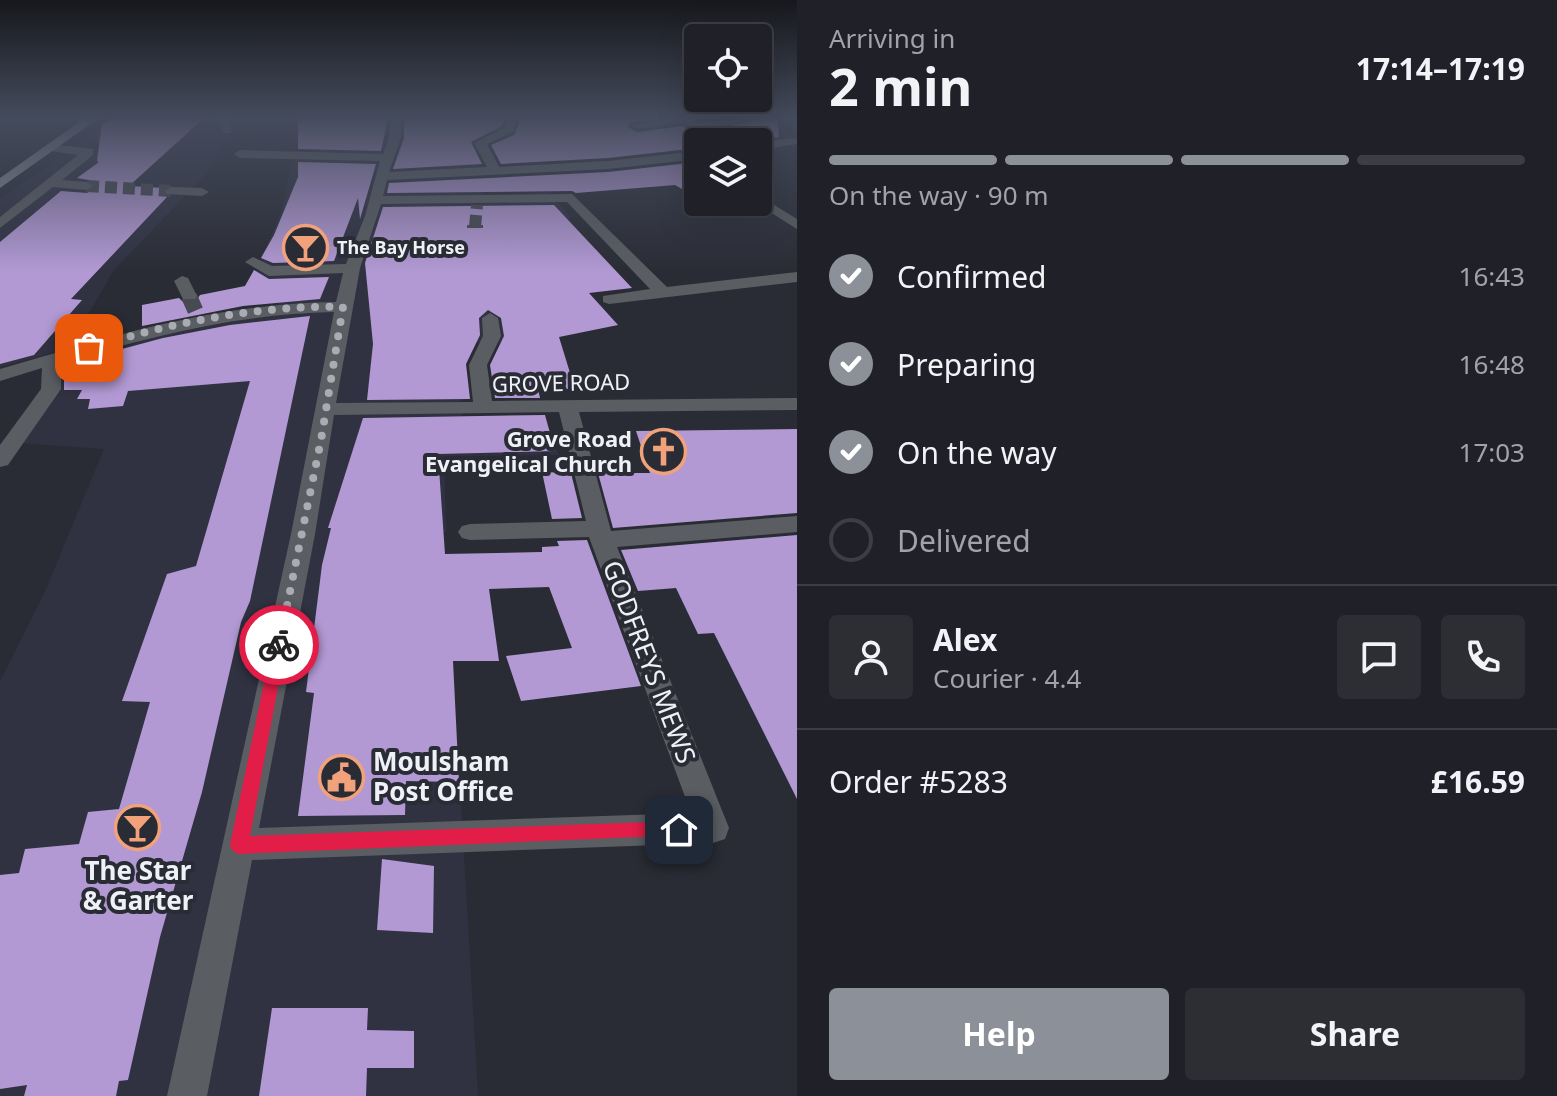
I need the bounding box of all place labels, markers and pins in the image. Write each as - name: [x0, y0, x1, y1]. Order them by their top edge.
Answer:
- bar icon: The Bay Horse: [282, 224, 330, 272]
- place label: The Bay Horse: [337, 235, 465, 259]
- pin: [55, 314, 123, 382]
- place label: Grove Road Evangelical Church: [425, 423, 632, 478]
- church icon: Grove Road Evangelical Church: [639, 428, 687, 476]
- place label: Moulsham Post Office: [373, 743, 514, 809]
- public building icon: Moulsham Post Office: [318, 753, 366, 801]
- pin: [645, 796, 713, 864]
- bar icon: The Star & Garter: [114, 804, 162, 852]
- place label: The Star & Garter: [83, 852, 194, 918]

